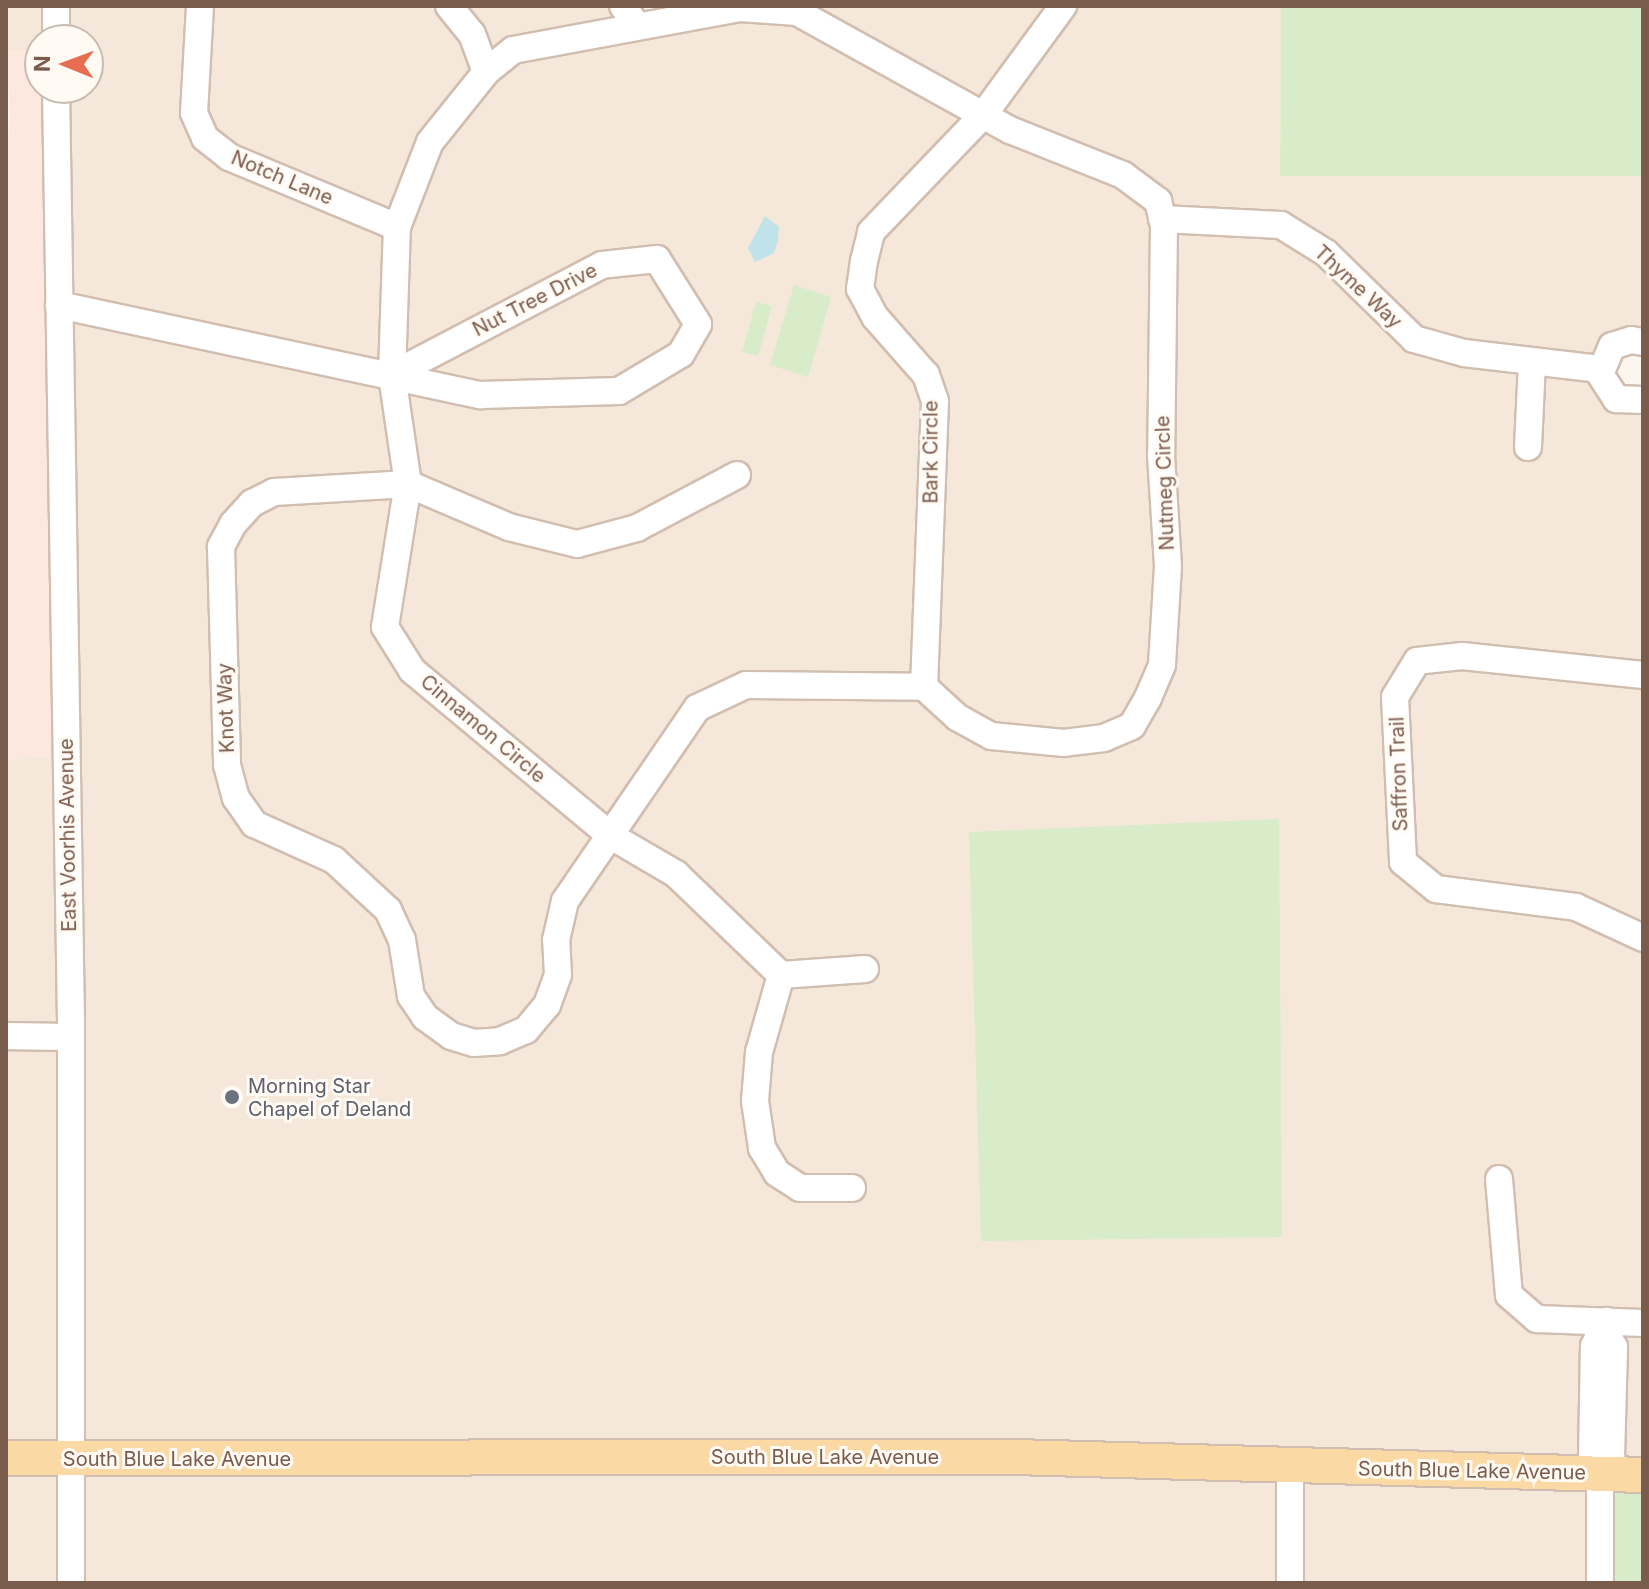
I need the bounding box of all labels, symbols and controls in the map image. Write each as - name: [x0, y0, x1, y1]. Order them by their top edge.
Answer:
- north arrow: [24, 24, 104, 104]
- text: N: [29, 55, 55, 72]
- street label: Notch Lane: [227, 146, 337, 210]
- street label: Thyme Way: [1309, 240, 1407, 334]
- street label: Nut Tree Drive: [469, 258, 601, 342]
- street label: Bark Circle: [919, 400, 943, 504]
- street label: Nutmeg Circle: [1151, 415, 1179, 551]
- street label: Knot Way: [212, 662, 240, 754]
- street label: Cinnamon Circle: [416, 670, 550, 788]
- street label: Saffron Trail: [1385, 716, 1413, 832]
- street label: East Voorhis Avenue: [54, 738, 82, 932]
- place label: Morning Star Chapel of Deland: [248, 1074, 411, 1121]
- marker: Morning Star Chapel of Deland: [223, 1088, 241, 1106]
- street label: South Blue Lake Avenue: [711, 1445, 939, 1469]
- street label: South Blue Lake Avenue: [63, 1447, 291, 1471]
- street label: South Blue Lake Avenue: [1358, 1457, 1586, 1485]

